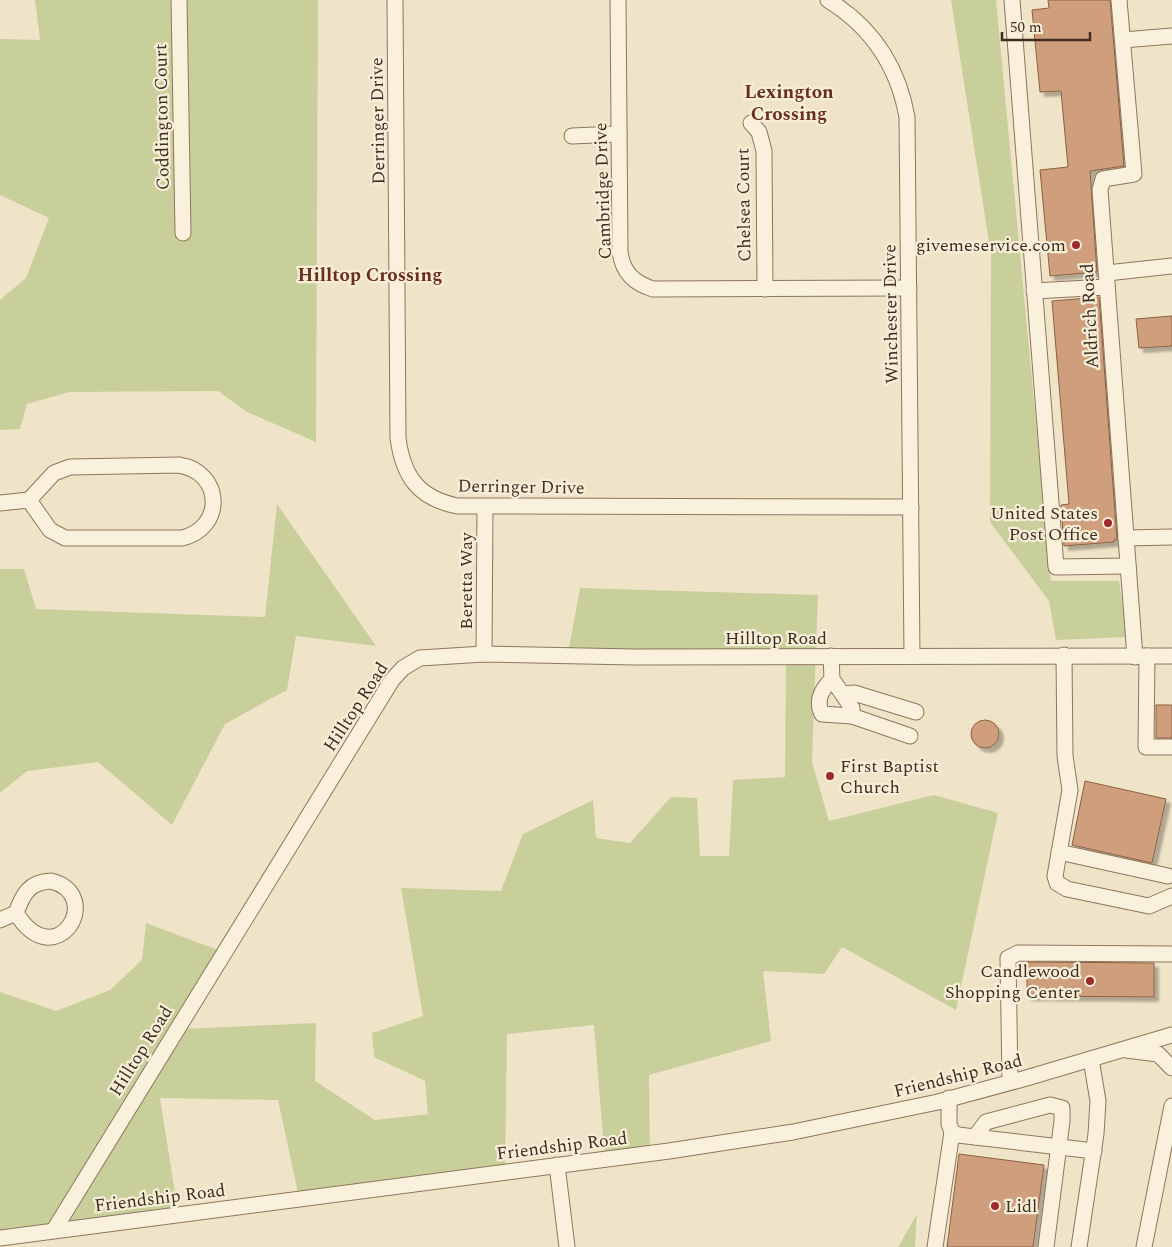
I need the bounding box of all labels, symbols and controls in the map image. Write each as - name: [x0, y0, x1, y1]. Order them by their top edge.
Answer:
- scale bar: [1002, 10, 1090, 42]
- text: 50 m: [1010, 16, 1042, 39]
- street label: Coddington Court: [147, 44, 177, 190]
- street label: Derringer Drive: [363, 57, 393, 185]
- district label: Lexington Crossing: [744, 78, 834, 129]
- street label: Cambridge Drive: [587, 122, 619, 260]
- street label: Chelsea Court: [730, 148, 758, 262]
- place label: givemeservice.com: [916, 232, 1066, 259]
- marker: givemeservice.com: [1070, 239, 1082, 251]
- street label: Winchester Drive: [876, 244, 906, 384]
- district label: Hilltop Crossing: [298, 261, 442, 290]
- street label: Aldrich Road: [1074, 263, 1106, 369]
- street label: Derringer Drive: [457, 472, 585, 502]
- place label: United States Post Office: [990, 500, 1098, 548]
- marker: United States Post Office: [1102, 517, 1114, 529]
- street label: Beretta Way: [453, 531, 480, 630]
- street label: Hilltop Road: [725, 625, 827, 652]
- street label: Hilltop Road: [317, 657, 395, 757]
- place label: First Baptist Church: [840, 753, 939, 801]
- marker: First Baptist Church: [824, 770, 836, 782]
- place label: Candlewood Shopping Center: [945, 958, 1080, 1006]
- marker: Candlewood Shopping Center: [1084, 975, 1096, 987]
- street label: Hilltop Road: [102, 1001, 180, 1101]
- street label: Friendship Road: [891, 1047, 1025, 1105]
- street label: Friendship Road: [495, 1125, 629, 1167]
- street label: Friendship Road: [93, 1177, 227, 1219]
- place label: Lidl: [1005, 1193, 1037, 1220]
- marker: Lidl: [989, 1200, 1001, 1212]

